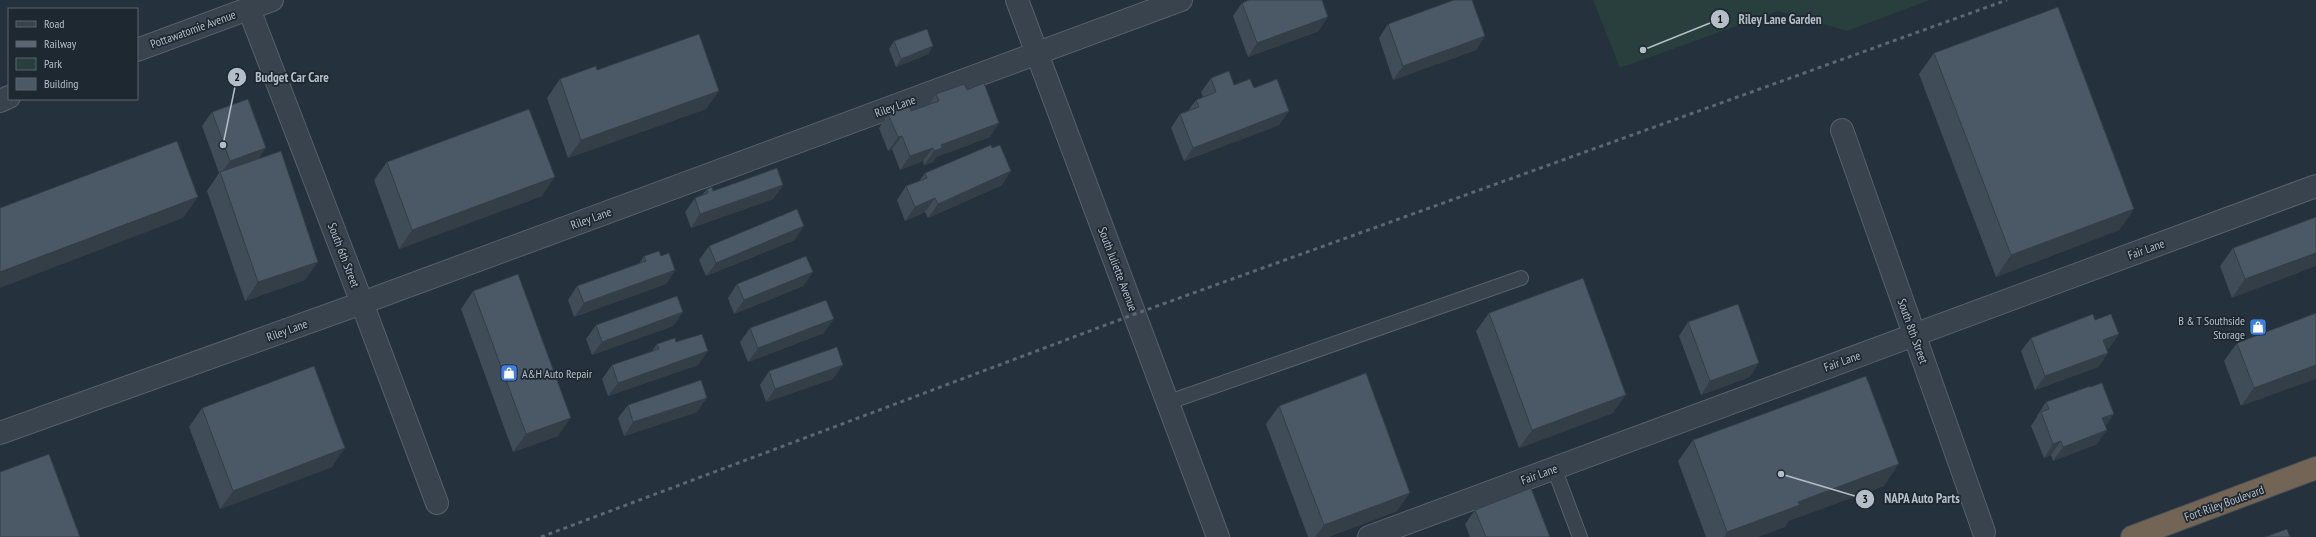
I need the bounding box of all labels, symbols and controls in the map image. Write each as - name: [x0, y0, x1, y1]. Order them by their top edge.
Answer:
- street label: Pottawatomie Avenue: [148, 7, 238, 51]
- callout: Riley Lane Garden: [1710, 7, 1829, 32]
- legend: [8, 8, 138, 100]
- text: 1: [1717, 11, 1723, 26]
- text: Riley Lane Garden: [1738, 11, 1822, 28]
- text: Road: [44, 16, 64, 31]
- text: Railway: [44, 36, 77, 51]
- text: Park: [44, 56, 62, 71]
- callout: Budget Car Care: [227, 65, 337, 90]
- text: 2: [234, 69, 240, 84]
- text: Budget Car Care: [255, 69, 329, 86]
- text: Building: [44, 76, 79, 91]
- street label: Riley Lane: [872, 92, 918, 120]
- street label: Riley Lane: [568, 204, 614, 232]
- street label: South 6th Street: [325, 221, 363, 290]
- street label: South Juliette Avenue: [1095, 225, 1141, 313]
- street label: Fair Lane: [2126, 235, 2166, 263]
- street label: South 8th Street: [1894, 296, 1932, 366]
- place label: B & T Southside Storage: [2178, 313, 2245, 342]
- street label: Riley Lane: [264, 316, 310, 344]
- shop icon: B & T Southside Storage: [2248, 317, 2268, 337]
- street label: Fair Lane: [1822, 347, 1862, 375]
- shop icon: A&H Auto Repair: [499, 363, 519, 383]
- place label: A&H Auto Repair: [522, 366, 593, 381]
- street label: Fair Lane: [1519, 460, 1559, 488]
- street label: Fort Riley Boulevard: [2182, 482, 2266, 524]
- callout: NAPA Auto Parts: [1855, 486, 1968, 511]
- text: NAPA Auto Parts: [1884, 490, 1960, 507]
- text: 3: [1862, 491, 1868, 506]

